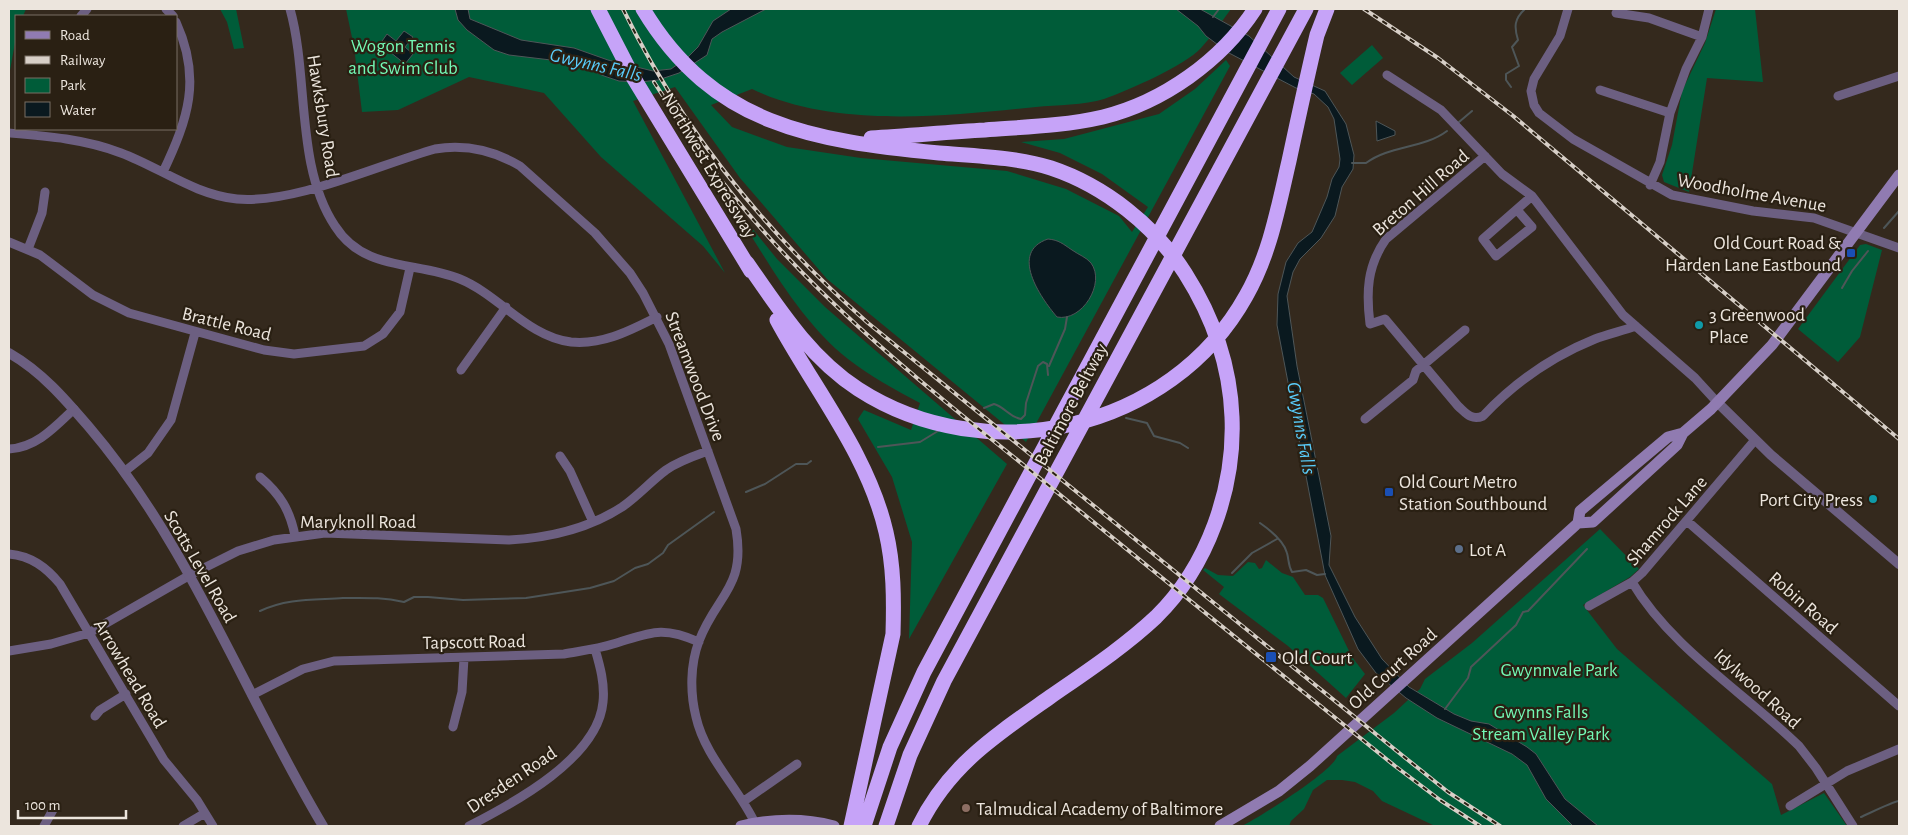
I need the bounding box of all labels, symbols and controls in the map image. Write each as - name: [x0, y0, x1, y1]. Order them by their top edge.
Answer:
- legend: [15, 15, 178, 130]
- text: Road: [60, 28, 90, 43]
- park label: Wogon Tennis and Swim Club: [348, 37, 458, 78]
- water label: Gwynns Falls: [548, 45, 644, 85]
- text: Railway: [60, 53, 106, 68]
- street label: Hawksbury Road: [303, 53, 342, 179]
- text: Park: [60, 78, 86, 93]
- street label: Northwest Expressway: [658, 90, 760, 242]
- text: Water: [60, 103, 96, 118]
- street label: Breton Hill Road: [1369, 146, 1473, 240]
- street label: Woodholme Avenue: [1676, 171, 1828, 216]
- place label: Old Court Road & Harden Lane Eastbound: [1665, 234, 1841, 275]
- marker: Old Court Road & Harden Lane Eastbound: [1845, 247, 1857, 259]
- street label: Brattle Road: [180, 304, 273, 345]
- place label: 3 Greenwood Place: [1709, 306, 1805, 347]
- street label: Streamwood Drive: [661, 309, 728, 444]
- marker: 3 Greenwood Place: [1693, 319, 1705, 331]
- street label: Baltimore Beltway: [1031, 340, 1111, 469]
- water label: Gwynns Falls: [1283, 380, 1319, 477]
- place label: Old Court Metro Station Southbound: [1399, 473, 1547, 514]
- street label: Shamrock Lane: [1623, 473, 1711, 569]
- marker: Old Court Metro Station Southbound: [1383, 486, 1395, 498]
- place label: Port City Press: [1759, 491, 1863, 510]
- marker: Port City Press: [1867, 493, 1879, 505]
- street label: Scotts Level Road: [160, 507, 240, 626]
- street label: Maryknoll Road: [300, 513, 416, 532]
- place label: Lot A: [1469, 541, 1506, 560]
- marker: Lot A: [1453, 543, 1465, 555]
- street label: Robin Road: [1765, 568, 1841, 638]
- street label: Arrowhead Road: [90, 616, 170, 732]
- street label: Old Court Road: [1345, 625, 1441, 713]
- street label: Tapscott Road: [422, 632, 526, 653]
- street label: Idylwood Road: [1710, 645, 1804, 733]
- place label: Old Court: [1282, 649, 1352, 668]
- marker: Old Court: [1264, 650, 1278, 664]
- park label: Gwynnvale Park: [1501, 661, 1618, 680]
- park label: Gwynns Falls Stream Valley Park: [1472, 703, 1610, 744]
- street label: Dresden Road: [464, 743, 560, 817]
- scale bar: [18, 788, 125, 820]
- text: 100 m: [25, 798, 60, 813]
- place label: Talmudical Academy of Baltimore: [976, 800, 1223, 819]
- marker: Talmudical Academy of Baltimore: [960, 802, 972, 814]

